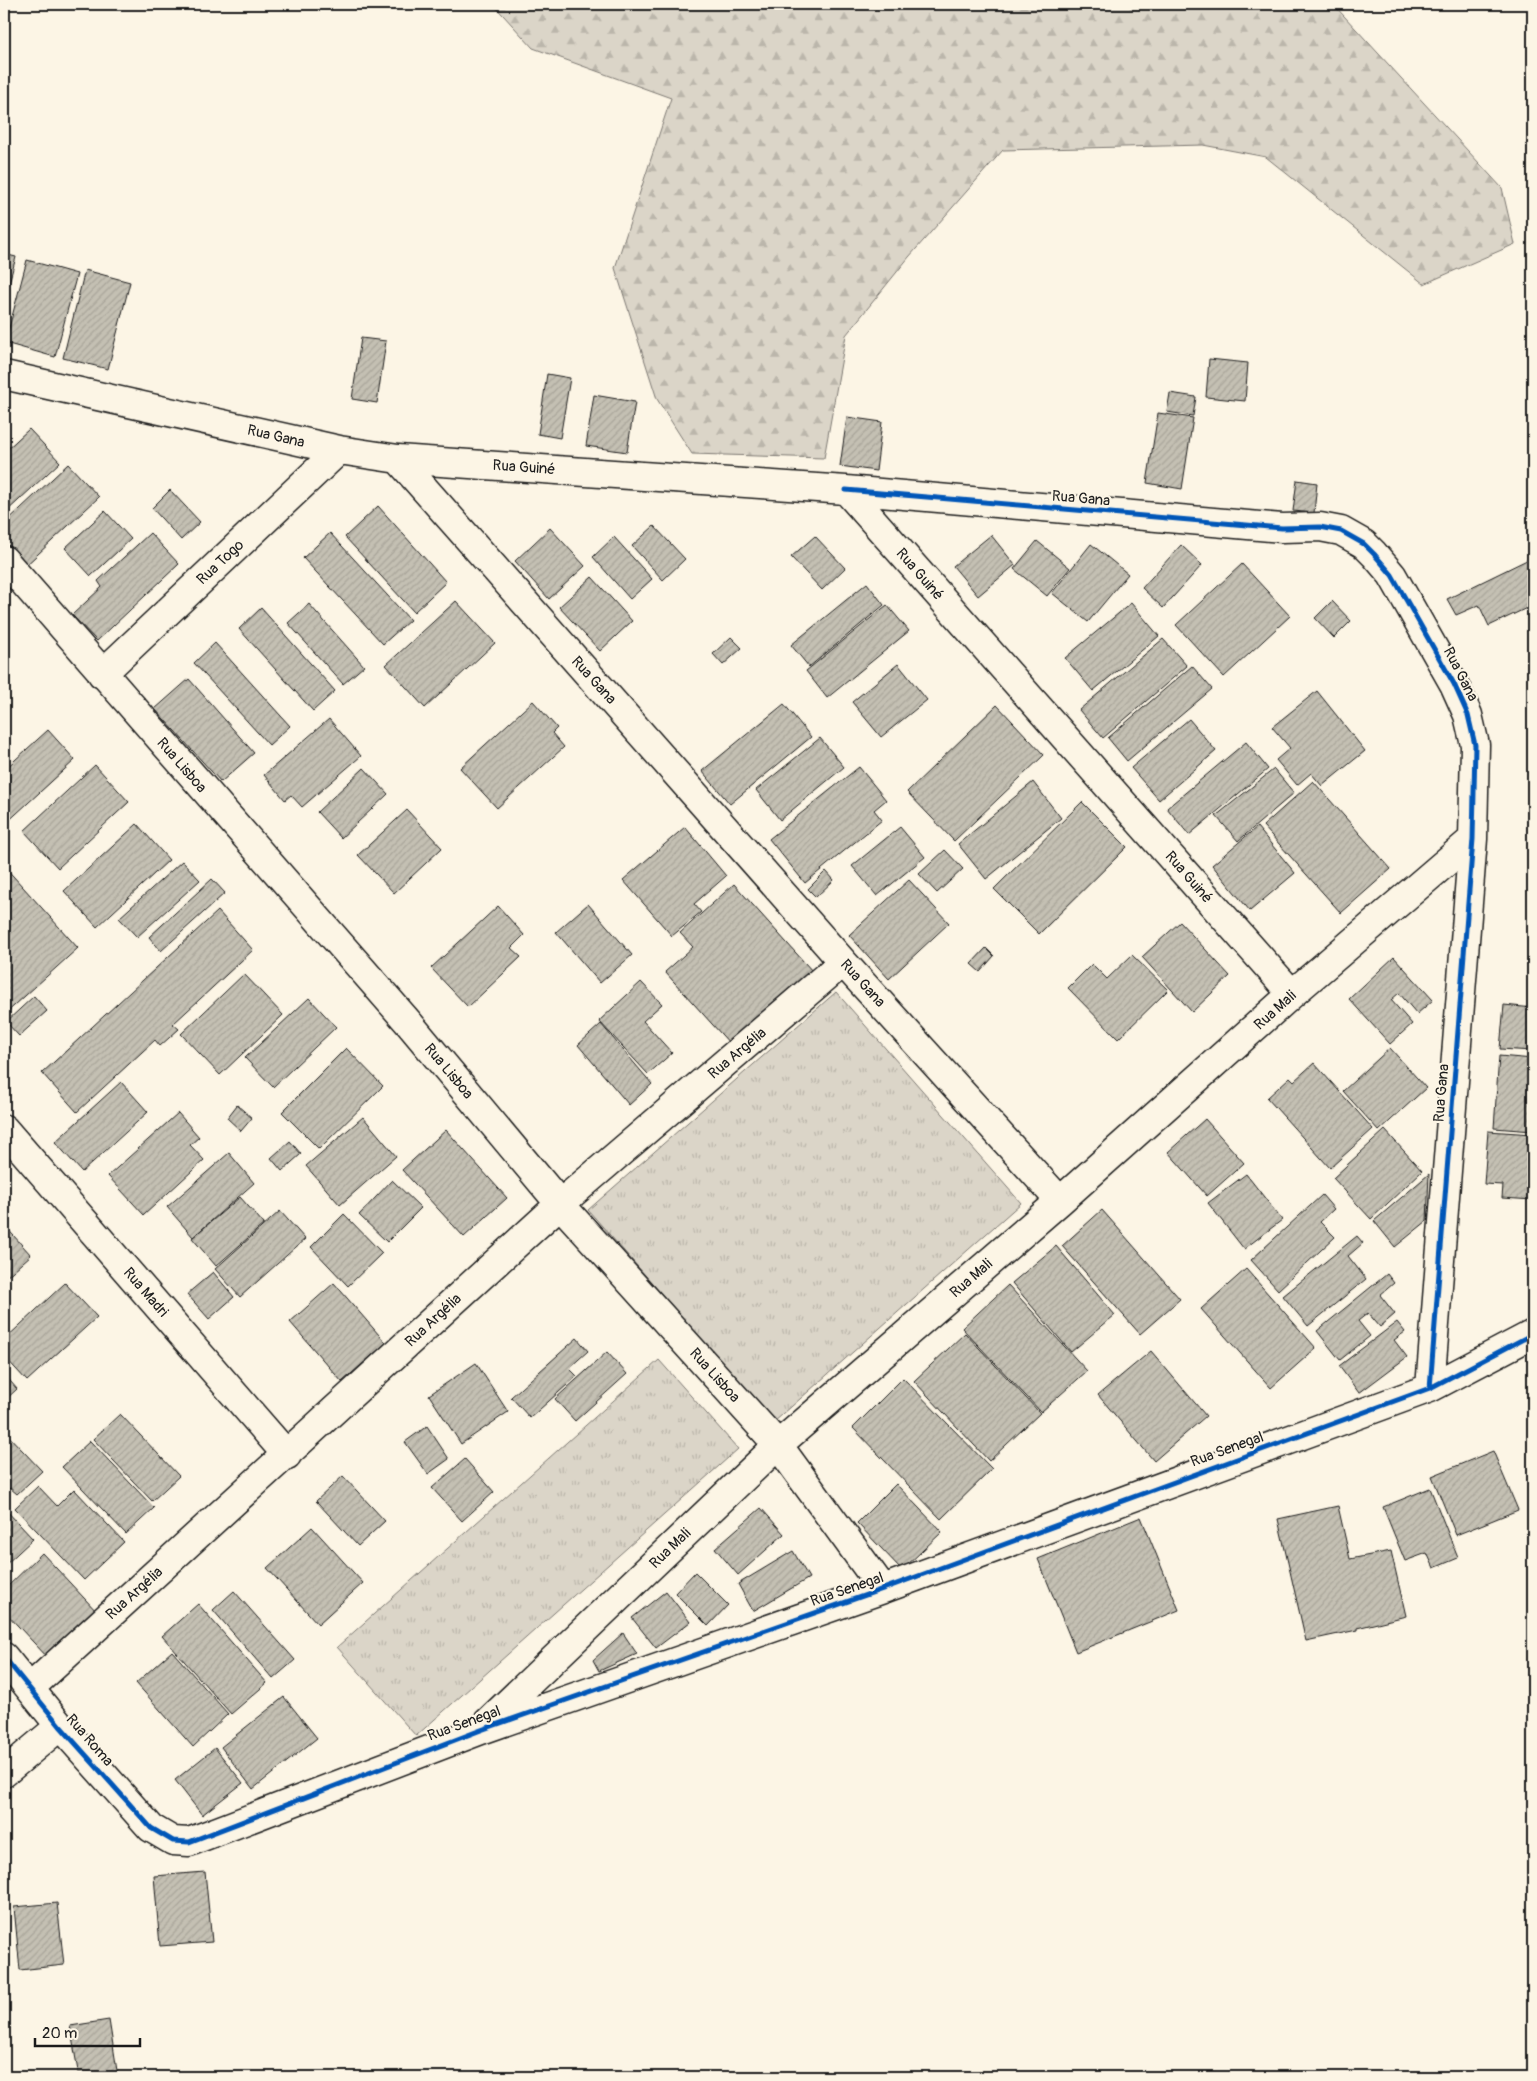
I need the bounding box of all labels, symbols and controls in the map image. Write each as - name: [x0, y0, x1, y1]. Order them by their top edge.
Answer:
- street label: Rua Gana: [245, 421, 306, 452]
- street label: Rua Guiné: [492, 456, 556, 479]
- street label: Rua Gana: [1051, 486, 1111, 511]
- street label: Rua Togo: [193, 536, 248, 589]
- street label: Rua Guiné: [892, 544, 947, 604]
- street label: Rua Gana: [1439, 644, 1482, 705]
- street label: Rua Gana: [567, 652, 620, 708]
- street label: Rua Lisboa: [153, 734, 211, 797]
- street label: Rua Guiné: [1161, 847, 1216, 907]
- street label: Rua Gana: [836, 955, 889, 1011]
- street label: Rua Mali: [1250, 986, 1301, 1034]
- street label: Rua Argélia: [704, 1024, 770, 1083]
- street label: Rua Lisboa: [420, 1040, 477, 1103]
- street label: Rua Gana: [1429, 1063, 1454, 1123]
- street label: Rua Mali: [946, 1254, 997, 1302]
- street label: Rua Madri: [119, 1264, 173, 1321]
- street label: Rua Argélia: [401, 1289, 466, 1351]
- street label: Rua Lisboa: [685, 1344, 744, 1406]
- street label: Rua Senegal: [1188, 1427, 1266, 1471]
- street label: Rua Mali: [646, 1524, 695, 1573]
- street label: Rua Argélia: [102, 1563, 167, 1624]
- street label: Rua Senegal: [808, 1568, 886, 1611]
- street label: Rua Senegal: [425, 1701, 503, 1745]
- street label: Rua Roma: [62, 1710, 117, 1770]
- scale bar: [35, 2016, 140, 2048]
- text: 20 m: [42, 2024, 77, 2043]

